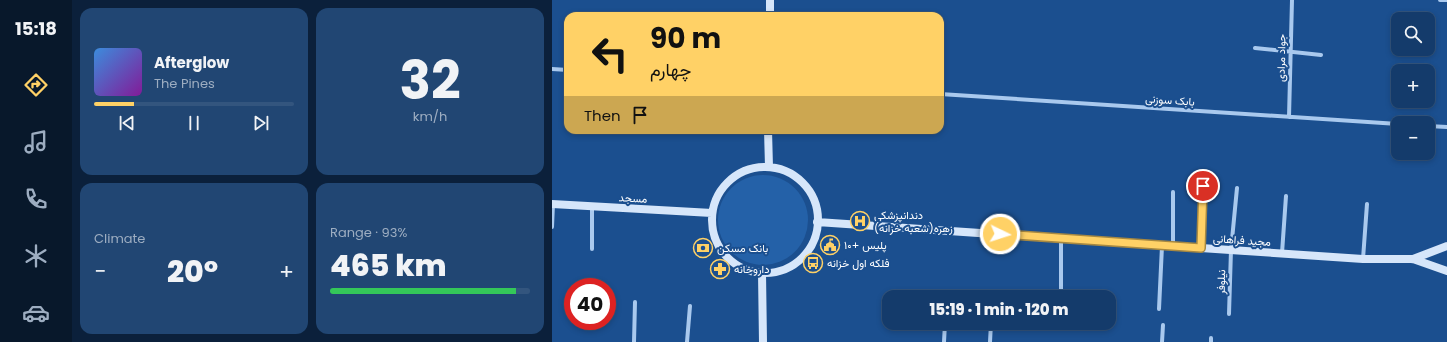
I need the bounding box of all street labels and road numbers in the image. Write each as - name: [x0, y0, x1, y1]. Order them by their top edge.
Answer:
- street label: جواد مرادی: [1273, 34, 1289, 82]
- street label: بابک سوزنی: [1145, 90, 1195, 110]
- street label: مسجد: [618, 189, 648, 207]
- street label: مجید فراهانی: [1213, 230, 1272, 250]
- street label: نیلوفر: [1213, 269, 1229, 296]

